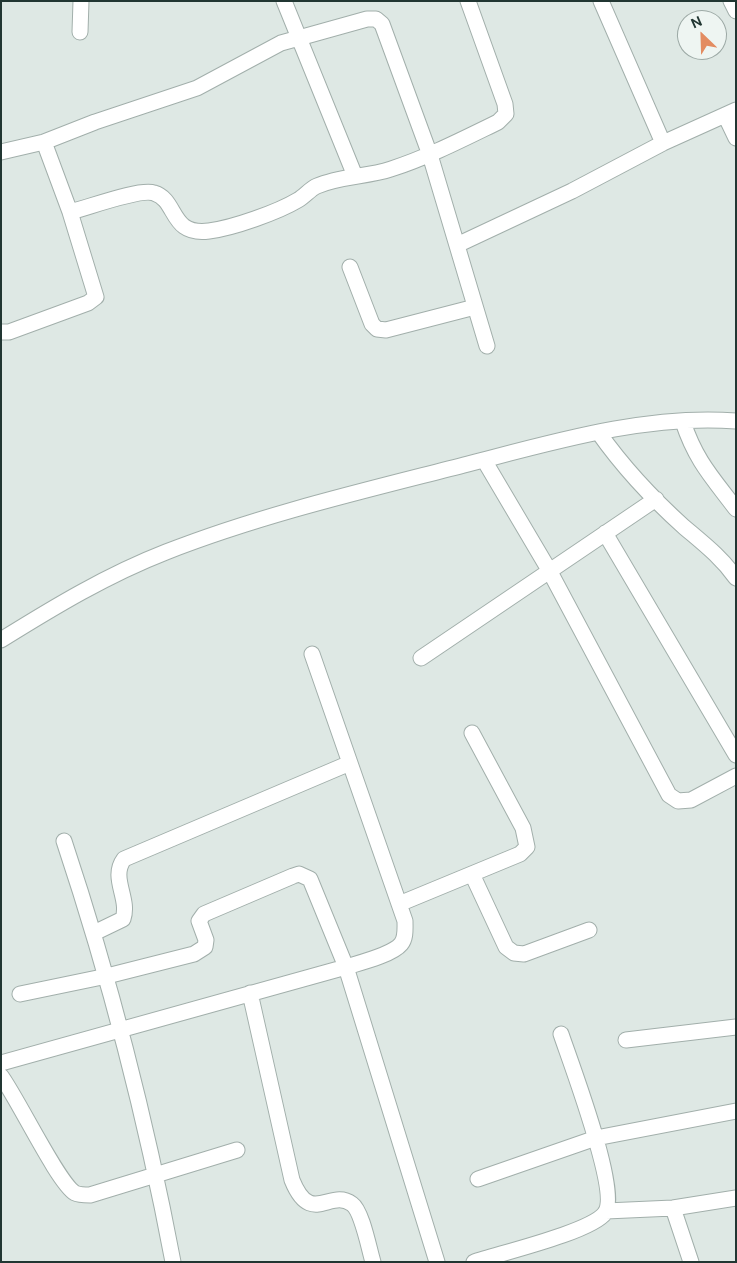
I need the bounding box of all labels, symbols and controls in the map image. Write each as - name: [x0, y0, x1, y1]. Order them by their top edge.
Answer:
- north arrow: [677, 10, 727, 60]
- text: N: [688, 12, 705, 33]

